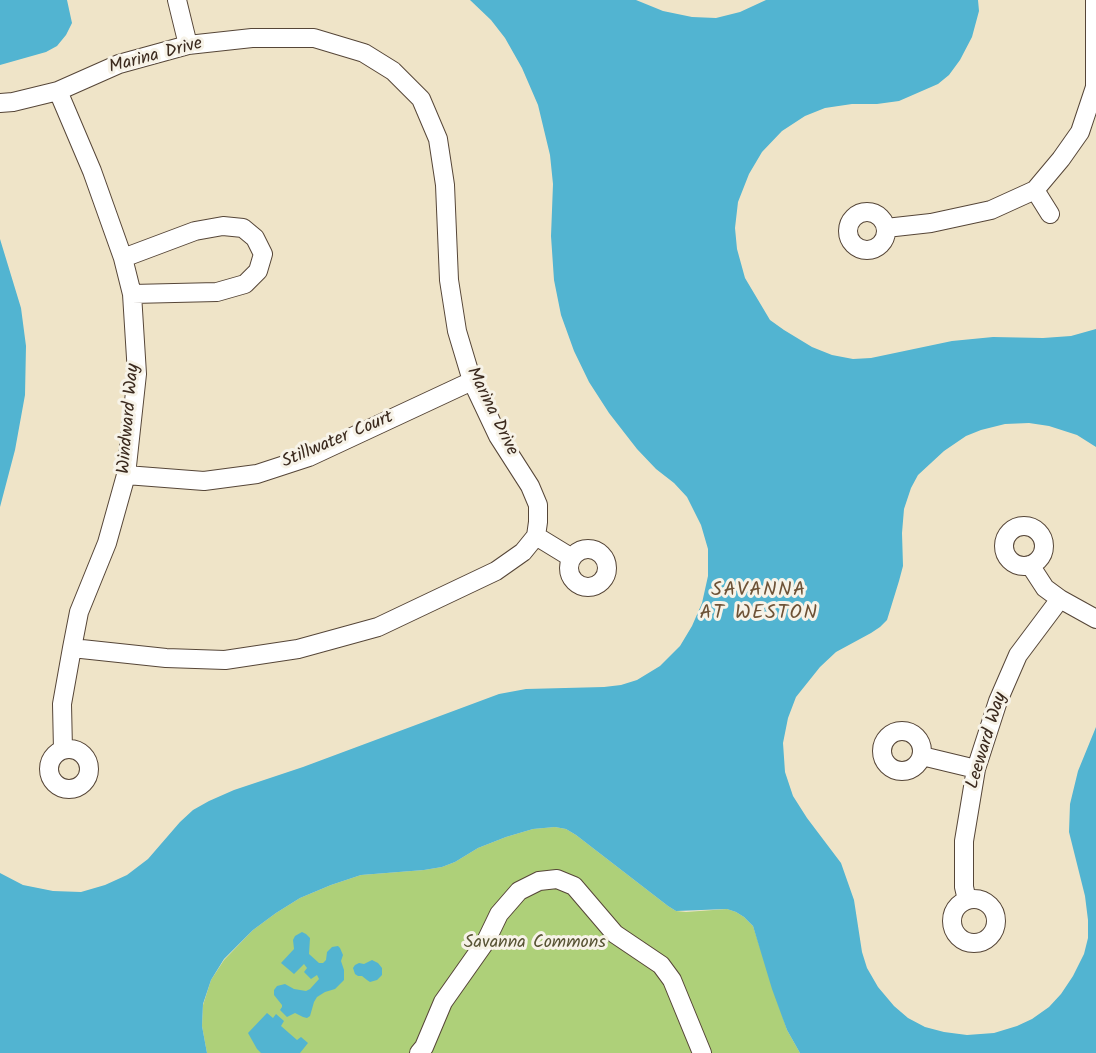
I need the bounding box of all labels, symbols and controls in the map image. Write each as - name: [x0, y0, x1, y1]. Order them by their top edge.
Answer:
- street label: Marina Drive: [107, 34, 205, 80]
- street label: Windward Way: [114, 363, 146, 475]
- street label: Marina Drive: [460, 364, 522, 460]
- street label: Stillwater Court: [279, 408, 397, 474]
- district label: SAVANNA AT WESTON: [700, 580, 818, 627]
- street label: Leeward Way: [963, 690, 1013, 792]
- park label: Savanna Commons: [464, 933, 606, 955]

